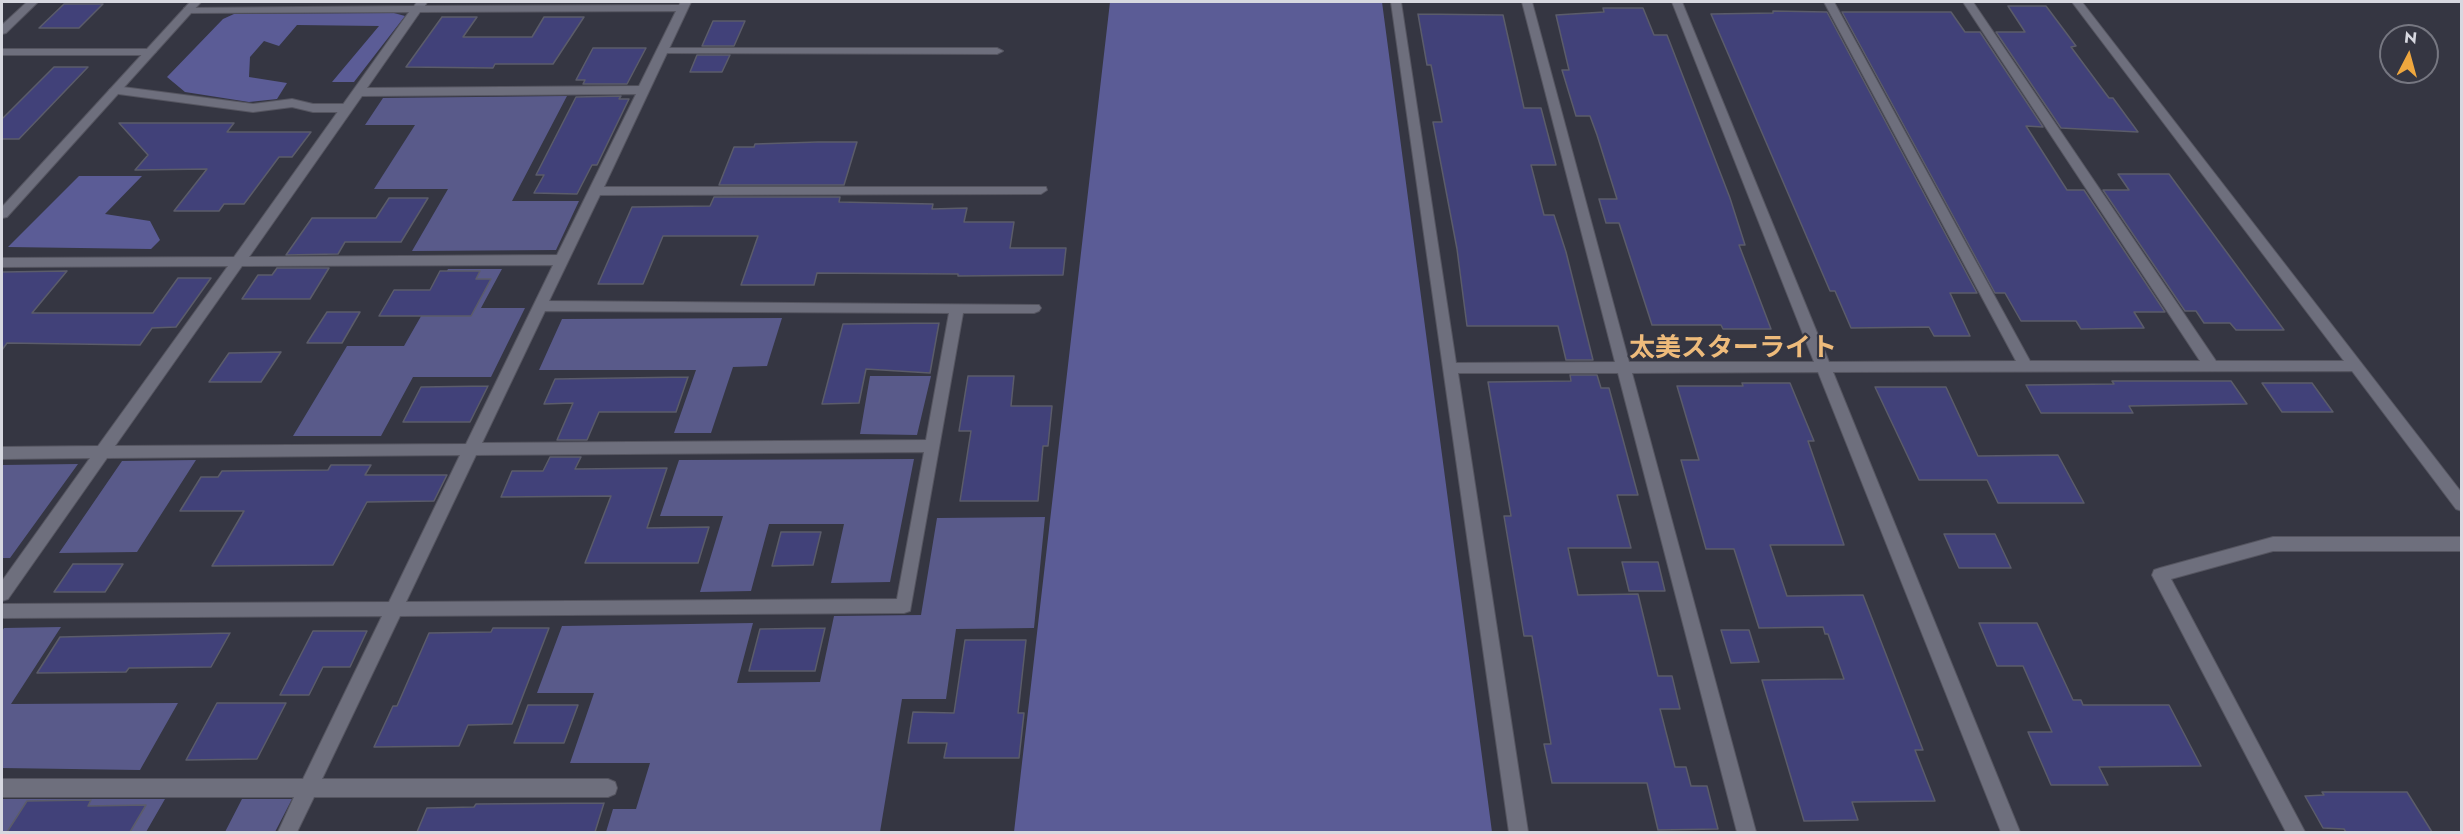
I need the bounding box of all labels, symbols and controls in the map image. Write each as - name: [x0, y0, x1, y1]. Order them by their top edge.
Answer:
- north arrow: [2379, 24, 2439, 84]
- text: N: [2403, 25, 2418, 50]
- district label: 太美スターライト: [1629, 334, 1837, 366]

